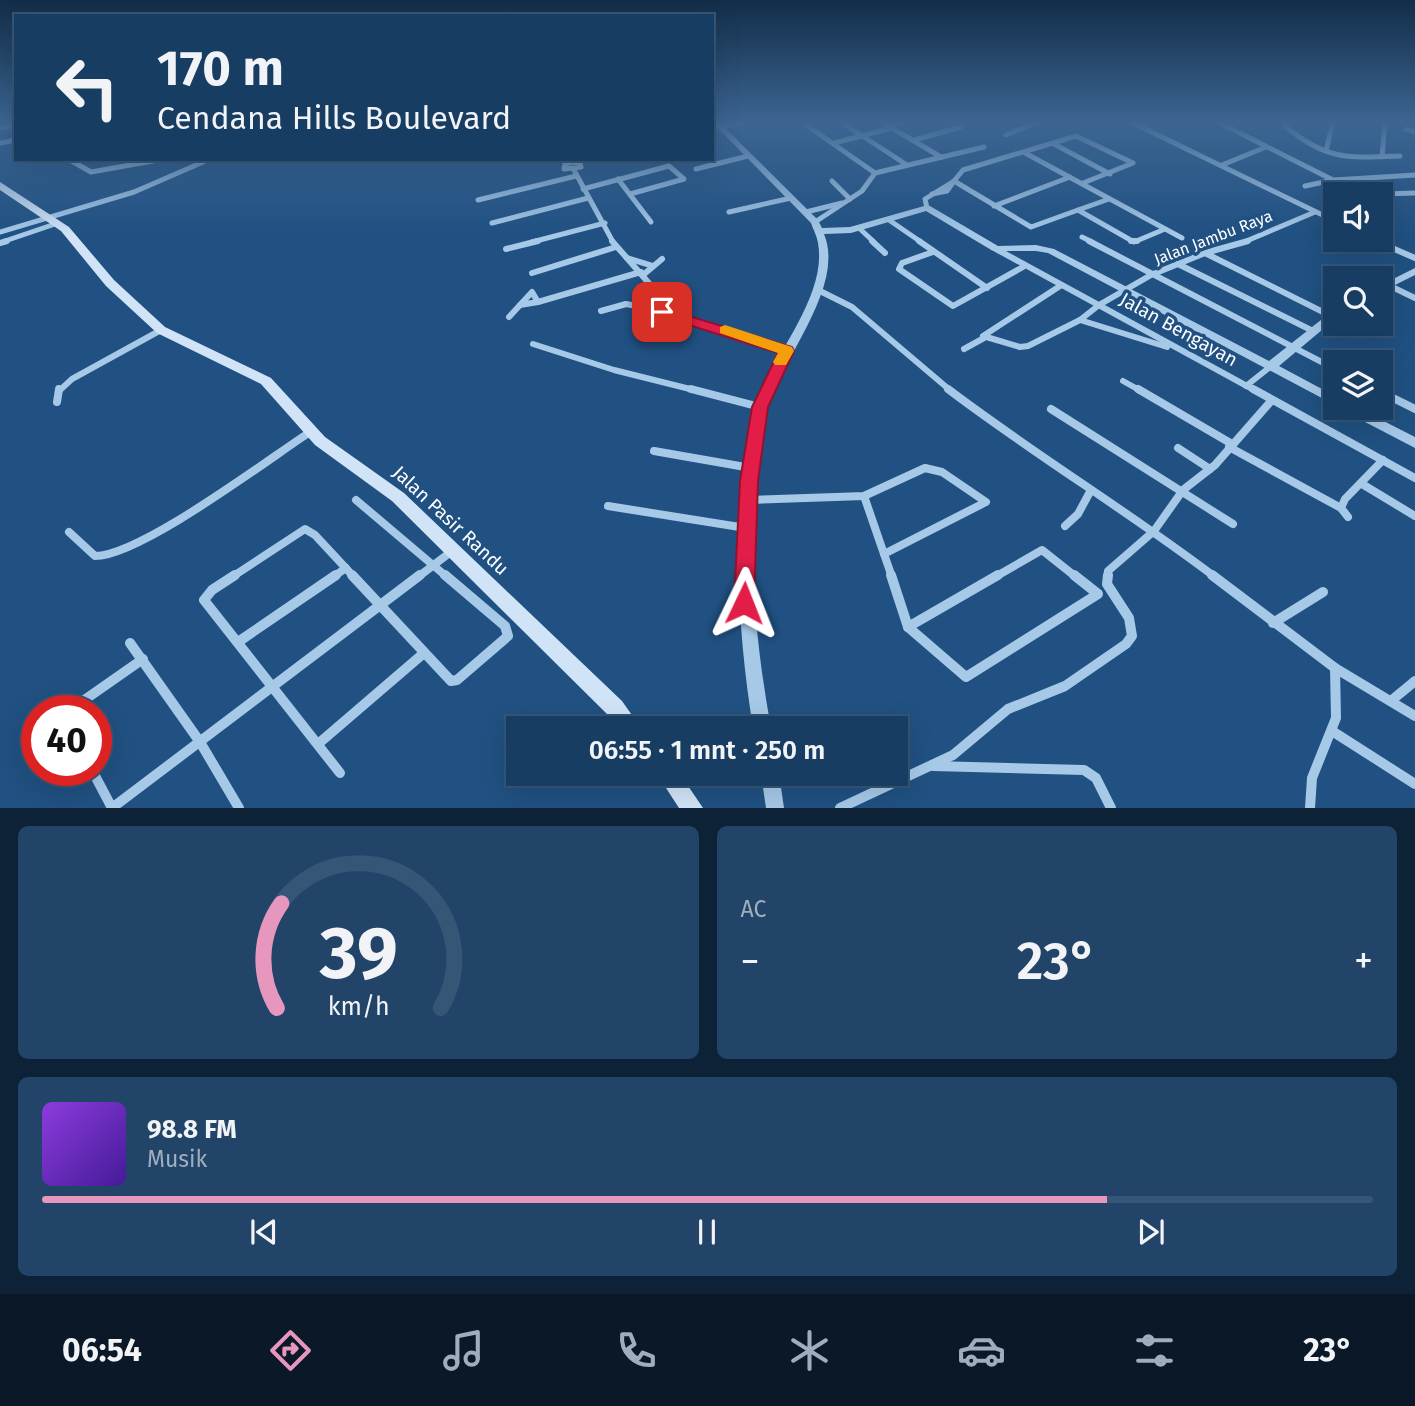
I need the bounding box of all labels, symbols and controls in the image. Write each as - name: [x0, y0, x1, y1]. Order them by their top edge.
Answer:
- text: 170 m: [157, 39, 284, 98]
- icon: left: [42, 42, 133, 133]
- text: Cendana Hills Boulevard: [157, 99, 511, 137]
- map controls: [1323, 182, 1393, 420]
- button: sound: [1323, 182, 1393, 252]
- street label: Jalan Jambu Raya: [1151, 206, 1275, 269]
- button: search: [1323, 266, 1393, 336]
- pin: [632, 282, 692, 342]
- street label: Jalan Bengayan: [1116, 288, 1242, 371]
- icon: arrive: [643, 293, 681, 331]
- button: layers: [1323, 350, 1393, 420]
- street label: Jalan Pasir Randu: [388, 461, 513, 580]
- position arrow: [707, 566, 781, 640]
- speed limit sign: 40: [21, 695, 112, 786]
- text: 06:55 · 1 mnt · 250 m: [589, 735, 825, 766]
- text: AC: [741, 895, 766, 923]
- text: 39: [318, 911, 397, 998]
- text: 23°: [1017, 930, 1097, 993]
- text: −: [741, 938, 760, 984]
- text: +: [1354, 938, 1373, 984]
- text: km/h: [327, 992, 389, 1022]
- text: 98.8 FM: [147, 1114, 237, 1145]
- text: Musik: [147, 1145, 207, 1173]
- icon: previous: [245, 1213, 283, 1251]
- icon: pause: [688, 1213, 726, 1251]
- icon: next: [1132, 1213, 1170, 1251]
- icon: directions: [266, 1326, 315, 1375]
- icon: music: [439, 1326, 488, 1375]
- icon: phone: [612, 1326, 661, 1375]
- icon: climate: [785, 1326, 834, 1375]
- icon: car: [957, 1326, 1006, 1375]
- icon: filters: [1130, 1326, 1179, 1375]
- text: 06:54: [62, 1331, 142, 1369]
- text: 23°: [1303, 1331, 1353, 1369]

